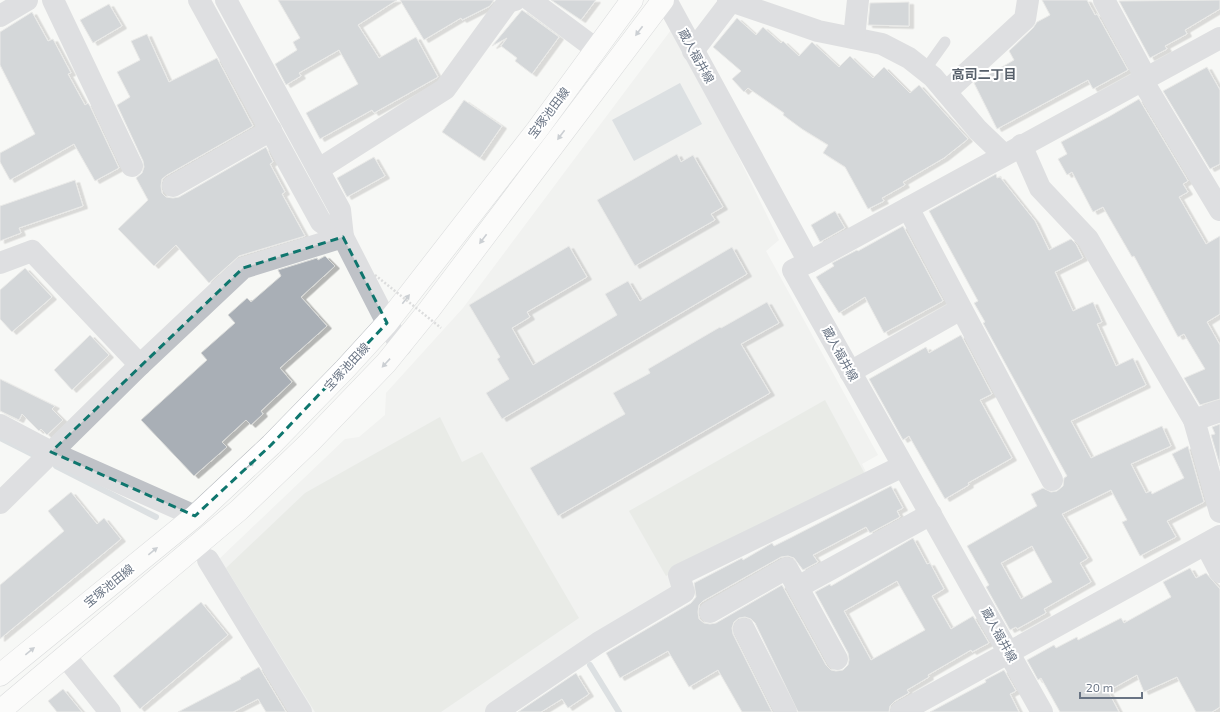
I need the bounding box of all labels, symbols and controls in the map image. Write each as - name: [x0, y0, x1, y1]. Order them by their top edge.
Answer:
- one-way arrow: [635, 26, 643, 37]
- street label: 蔵人福井線: [676, 26, 718, 85]
- district label: 高司二丁目: [951, 66, 1017, 82]
- street label: 宝塚池田線: [525, 84, 572, 141]
- one-way arrow: [557, 130, 565, 140]
- one-way arrow: [478, 233, 487, 244]
- one-way arrow: [402, 293, 410, 304]
- street label: 蔵人福井線: [820, 324, 862, 383]
- street label: 宝塚池田線: [321, 340, 372, 393]
- one-way arrow: [381, 358, 390, 369]
- one-way arrow: [245, 460, 255, 469]
- one-way arrow: [147, 546, 158, 555]
- street label: 宝塚池田線: [81, 561, 136, 610]
- street label: 蔵人福井線: [979, 605, 1021, 664]
- one-way arrow: [25, 646, 36, 655]
- scale bar: [1080, 674, 1142, 700]
- text: 20 m: [1086, 680, 1113, 694]

